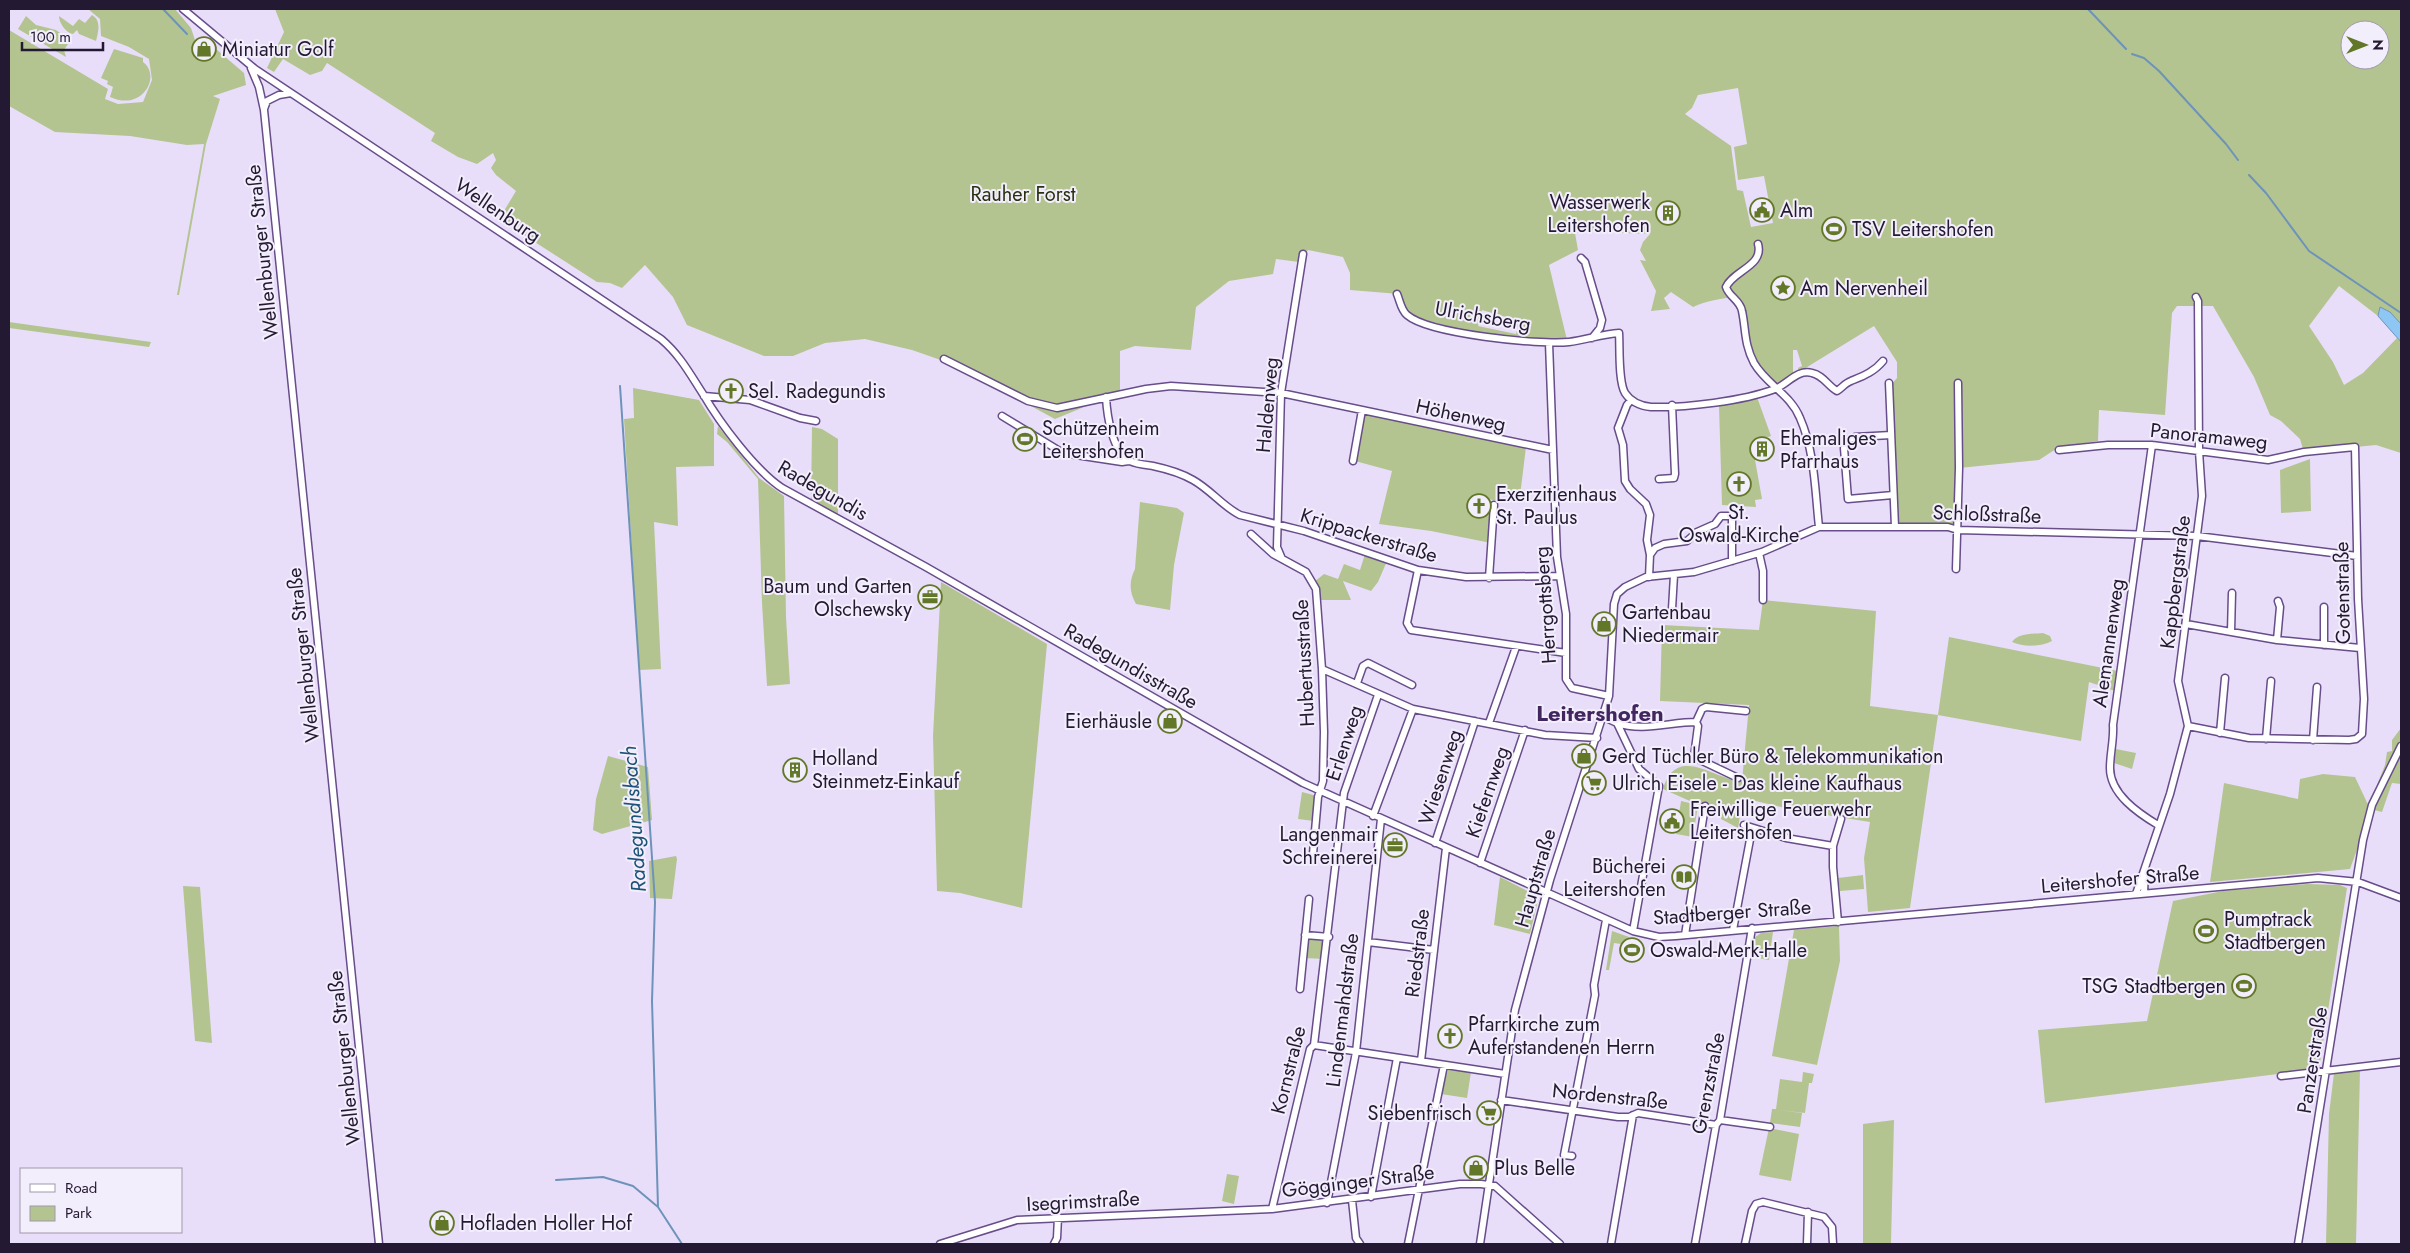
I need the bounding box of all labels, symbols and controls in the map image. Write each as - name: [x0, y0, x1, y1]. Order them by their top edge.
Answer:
- scale bar: [22, 20, 104, 52]
- north arrow: [2340, 20, 2390, 70]
- text: 100 m: [30, 26, 71, 48]
- place label: Miniatur Golf: [222, 35, 335, 64]
- shop icon: Miniatur Golf: [191, 36, 217, 62]
- text: N: [2368, 39, 2388, 51]
- street label: Wellenburger Straße: [239, 163, 286, 341]
- street label: Wellenburg: [449, 171, 547, 250]
- park label: Rauher Forst: [970, 180, 1076, 209]
- place label: Wasserwerk Leitershofen: [1548, 188, 1650, 240]
- place label: Alm: [1780, 196, 1813, 225]
- public building icon: Alm: [1749, 197, 1775, 223]
- building icon: Wasserwerk Leitershofen: [1655, 200, 1681, 226]
- place label: TSV Leitershofen: [1852, 215, 1994, 244]
- sports icon: TSV Leitershofen: [1821, 216, 1847, 242]
- place label: Am Nervenheil: [1800, 274, 1928, 303]
- place icon: Am Nervenheil: [1770, 275, 1796, 301]
- street label: Ulrichsberg: [1433, 294, 1533, 339]
- street label: Haldenweg: [1249, 356, 1286, 454]
- place label: Sel. Radegundis: [748, 377, 885, 406]
- church icon: Sel. Radegundis: [718, 378, 744, 404]
- street label: Höhenweg: [1413, 392, 1509, 439]
- place label: Schützenheim Leitershofen: [1042, 414, 1160, 466]
- street label: Panoramaweg: [2149, 416, 2269, 457]
- place label: Ehemaliges Pfarrhaus: [1780, 424, 1877, 476]
- sports icon: Schützenheim Leitershofen: [1012, 426, 1038, 452]
- building icon: Ehemaliges Pfarrhaus: [1749, 436, 1775, 462]
- street label: Radegundis: [772, 453, 873, 528]
- church icon: St. Oswald-Kirche: [1726, 471, 1752, 497]
- place label: Exerzitienhaus St. Paulus: [1496, 480, 1617, 532]
- church icon: Exerzitienhaus St. Paulus: [1466, 493, 1492, 519]
- place label: St. Oswald-Kirche: [1679, 498, 1799, 550]
- street label: Schloßstraße: [1932, 498, 2042, 531]
- street label: Krippackerstraße: [1297, 501, 1441, 570]
- street label: Kappbergstraße: [2153, 514, 2198, 650]
- street label: Gotenstraße: [2327, 541, 2358, 645]
- street label: Herrgottsberg: [1527, 545, 1564, 665]
- street label: Wellenburger Straße: [280, 566, 327, 744]
- place label: Baum und Garten Olschewsky: [763, 572, 912, 624]
- street label: Alemannenweg: [2085, 577, 2132, 709]
- office icon: Baum und Garten Olschewsky: [917, 584, 943, 610]
- street label: Hubertusstraße: [1287, 598, 1322, 727]
- place label: Gartenbau Niedermair: [1622, 598, 1719, 650]
- shop icon: Gartenbau Niedermair: [1591, 611, 1617, 637]
- street label: Radegundisstraße: [1058, 616, 1203, 717]
- district label: Leitershofen: [1536, 697, 1664, 729]
- street label: Erlenweg: [1319, 702, 1370, 785]
- place label: Eierhäusle: [1065, 707, 1152, 736]
- shop icon: Eierhäusle: [1157, 708, 1183, 734]
- street label: Wiesenweg: [1411, 726, 1470, 829]
- street label: Kiefernweg: [1458, 742, 1517, 842]
- place label: Gerd Tüchler Büro & Telekommunikation: [1602, 742, 1943, 771]
- shop icon: Gerd Tüchler Büro & Telekommunikation: [1571, 743, 1597, 769]
- place label: Holland Steinmetz-Einkauf: [812, 744, 960, 796]
- water label: Radegundisbach: [614, 745, 654, 893]
- building icon: Holland Steinmetz-Einkauf: [782, 757, 808, 783]
- place label: Ulrich Eisele - Das kleine Kaufhaus: [1612, 769, 1902, 798]
- supermarket icon: Ulrich Eisele - Das kleine Kaufhaus: [1581, 770, 1607, 796]
- place label: Freiwillige Feuerwehr Leitershofen: [1690, 795, 1872, 847]
- public building icon: Freiwillige Feuerwehr Leitershofen: [1659, 808, 1685, 834]
- place label: Langenmair Schreinerei: [1279, 820, 1378, 872]
- street label: Hauptstraße: [1508, 825, 1563, 931]
- office icon: Langenmair Schreinerei: [1382, 832, 1408, 858]
- place label: Bücherei Leitershofen: [1564, 852, 1666, 904]
- street label: Leitershofer Straße: [2040, 858, 2200, 901]
- library icon: Bücherei Leitershofen: [1671, 864, 1697, 890]
- street label: Stadtberger Straße: [1652, 893, 1812, 932]
- place label: Pumptrack Stadtbergen: [2224, 905, 2326, 957]
- street label: Riedstraße: [1398, 907, 1437, 999]
- sports icon: Pumptrack Stadtbergen: [2193, 918, 2219, 944]
- street label: Lindenmahdstraße: [1319, 931, 1366, 1089]
- place label: Oswald-Merk-Halle: [1650, 936, 1807, 965]
- sports icon: Oswald-Merk-Halle: [1619, 937, 1645, 963]
- street label: Wellenburger Straße: [321, 969, 368, 1147]
- place label: TSG Stadtbergen: [2082, 972, 2226, 1001]
- sports icon: TSG Stadtbergen: [2231, 973, 2257, 999]
- street label: Panzerstraße: [2290, 1005, 2335, 1115]
- place label: Pfarrkirche zum Auferstandenen Herrn: [1468, 1010, 1655, 1062]
- street label: Kornstraße: [1264, 1023, 1313, 1117]
- church icon: Pfarrkirche zum Auferstandenen Herrn: [1437, 1023, 1463, 1049]
- street label: Grenzstraße: [1684, 1030, 1733, 1136]
- street label: Nordenstraße: [1551, 1076, 1669, 1117]
- place label: Siebenfrisch: [1367, 1099, 1472, 1128]
- supermarket icon: Siebenfrisch: [1476, 1100, 1502, 1126]
- place label: Plus Belle: [1494, 1154, 1575, 1183]
- shop icon: Plus Belle: [1463, 1155, 1489, 1181]
- street label: Gögginger Straße: [1280, 1158, 1436, 1205]
- legend: [20, 1168, 182, 1233]
- text: Road: [65, 1177, 97, 1199]
- street label: Isegrimstraße: [1026, 1184, 1140, 1219]
- text: Park: [65, 1202, 92, 1224]
- place label: Hofladen Holler Hof: [460, 1209, 633, 1238]
- shop icon: Hofladen Holler Hof: [429, 1210, 455, 1236]

